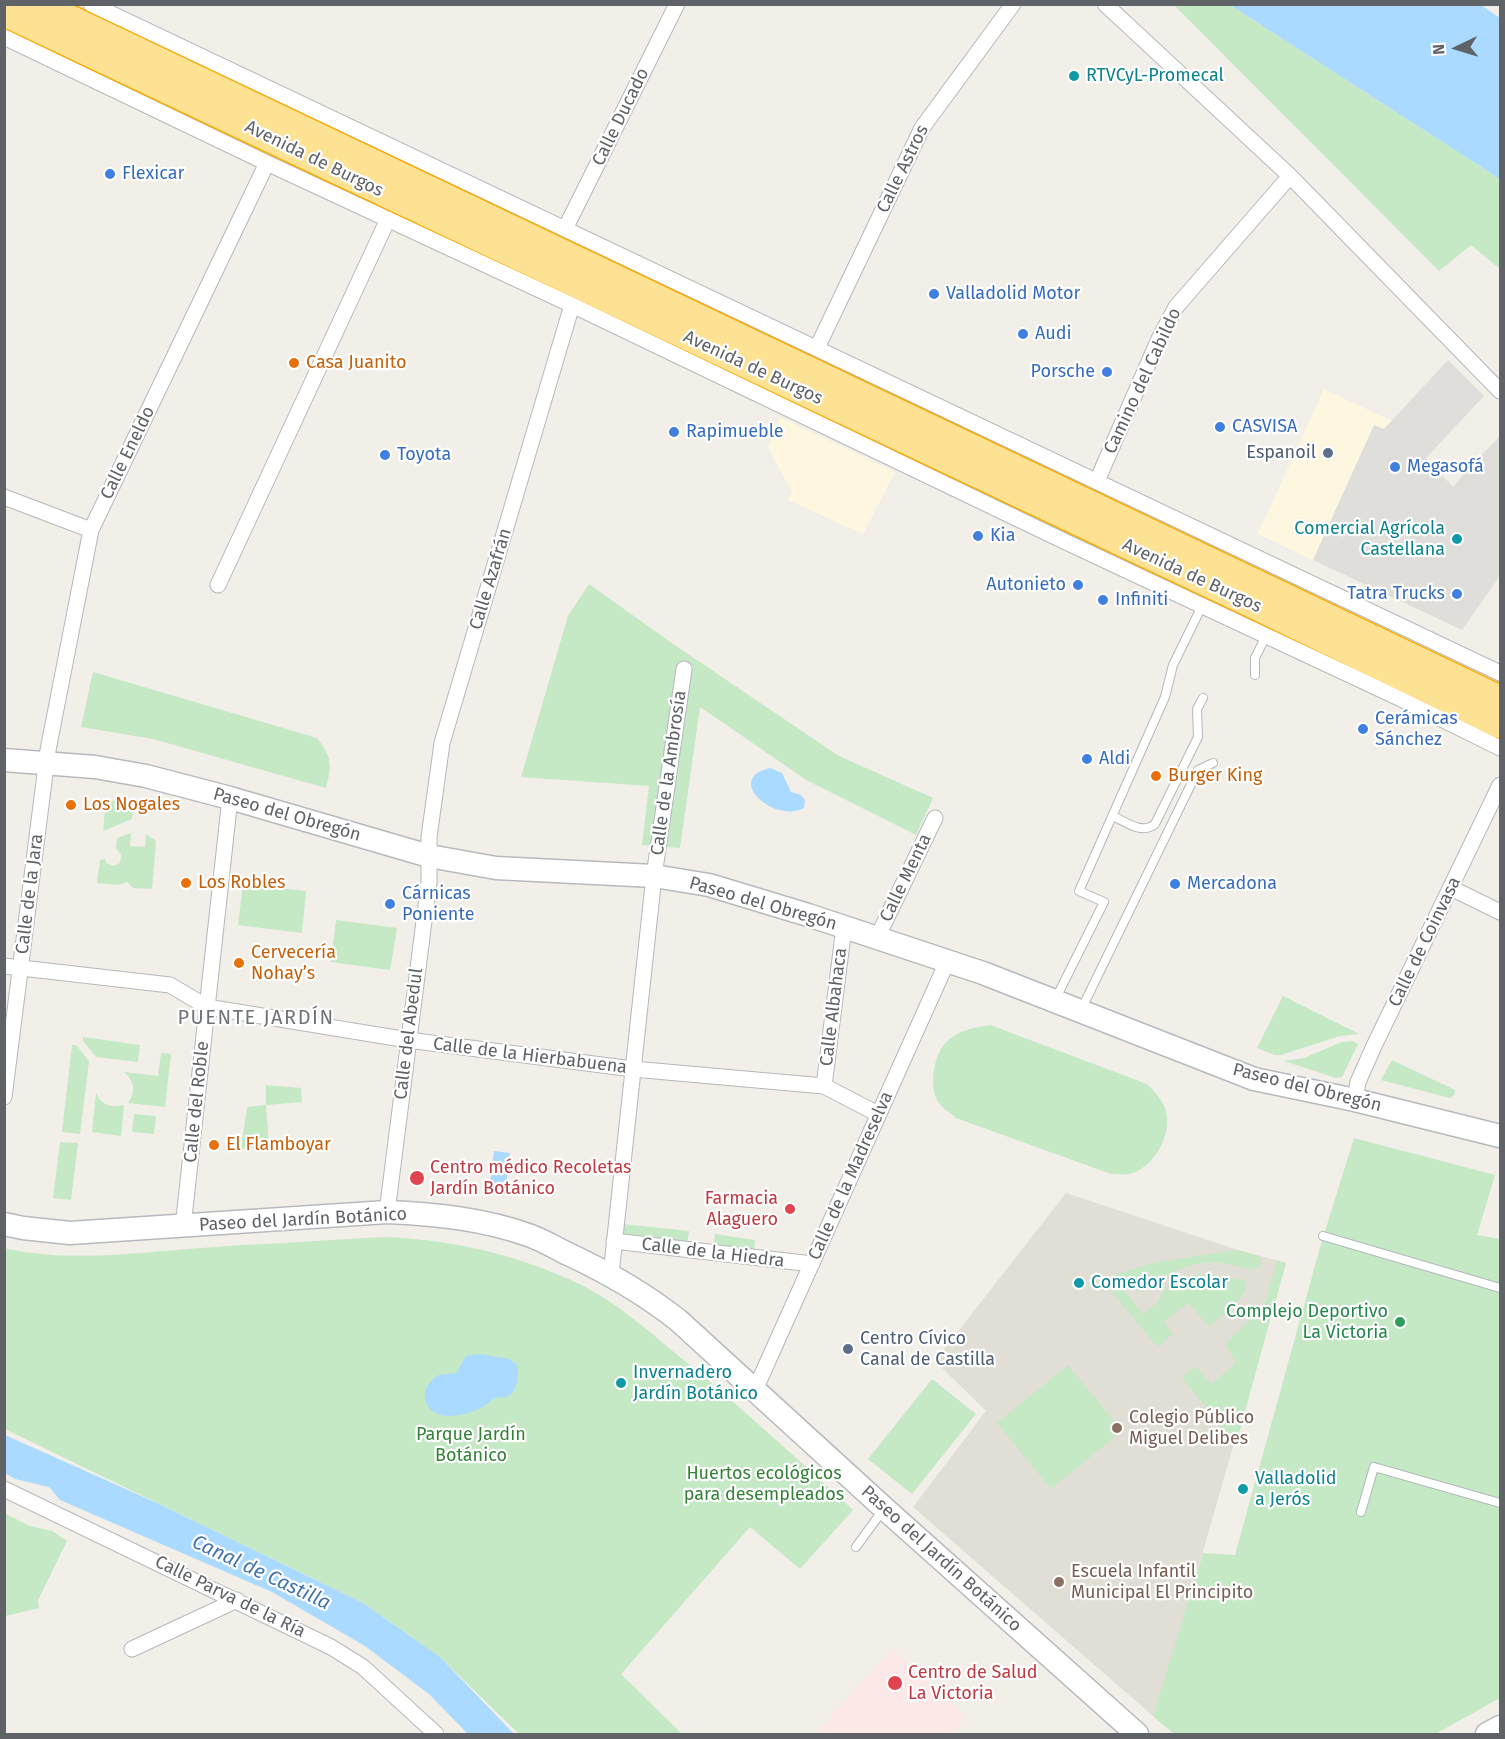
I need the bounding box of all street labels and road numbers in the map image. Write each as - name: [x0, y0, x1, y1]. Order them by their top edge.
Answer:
- street label: Calle Ducado: [588, 65, 654, 169]
- street label: Avenida de Burgos: [241, 116, 387, 202]
- street label: Calle Astros: [872, 122, 934, 216]
- street label: Camino del Cabildo: [1100, 305, 1186, 457]
- street label: Avenida de Burgos: [680, 326, 826, 410]
- street label: Calle Eneldo: [96, 403, 160, 503]
- street label: Calle Azafrán: [465, 526, 517, 632]
- street label: Avenida de Burgos: [1119, 534, 1265, 618]
- street label: Calle de la Ambrosía: [647, 689, 691, 857]
- street label: Paseo del Obregón: [211, 784, 363, 846]
- street label: Calle Menta: [875, 831, 937, 925]
- street label: Calle de la Jara: [12, 833, 48, 955]
- street label: Paseo del Obregón: [687, 873, 839, 935]
- street label: Calle de Coinvasa: [1384, 874, 1466, 1010]
- street label: Calle Albahaca: [816, 947, 852, 1067]
- street label: Calle del Abedul: [390, 967, 428, 1101]
- street label: Calle de la Hierbabuena: [432, 1033, 628, 1079]
- street label: Calle del Roble: [180, 1040, 214, 1164]
- street label: Paseo del Obregón: [1230, 1059, 1384, 1117]
- street label: Calle de la Madreselva: [804, 1088, 898, 1264]
- street label: Paseo del Jardín Botánico: [198, 1204, 408, 1236]
- street label: Calle de la Hiedra: [640, 1234, 786, 1272]
- street label: Paseo del Jardín Botánico: [856, 1481, 1026, 1637]
- street label: Calle Parva de la Ría: [151, 1551, 309, 1643]

